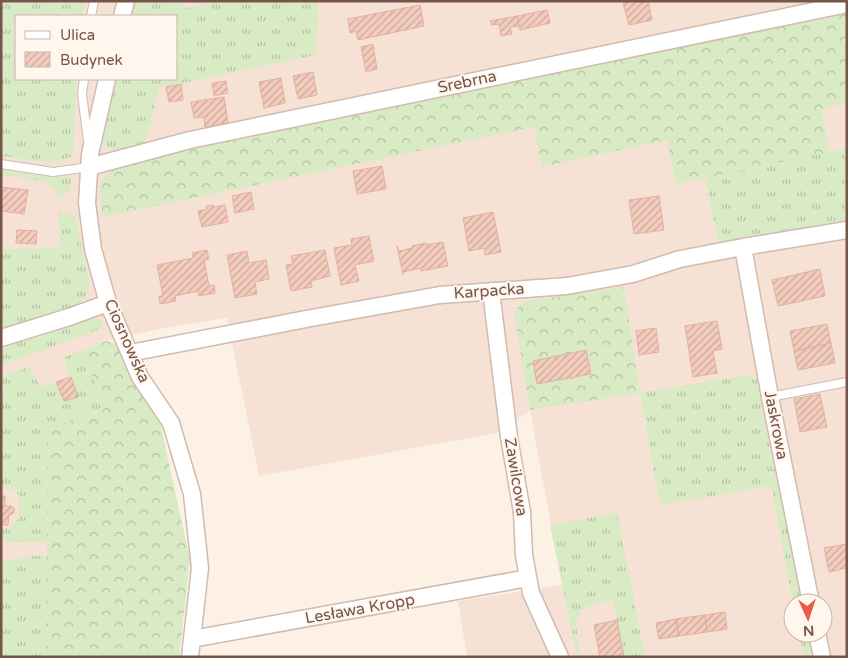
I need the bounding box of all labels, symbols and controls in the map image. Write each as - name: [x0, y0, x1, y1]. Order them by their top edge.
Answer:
- legend: [15, 15, 178, 80]
- text: Ulica: [60, 26, 95, 44]
- text: Budynek: [60, 51, 123, 69]
- street label: Srebrna: [436, 66, 498, 98]
- street label: Karpacka: [453, 279, 525, 303]
- street label: Ciosnowska: [100, 296, 154, 386]
- street label: Jaskrowa: [760, 389, 792, 461]
- street label: Zawilcowa: [500, 436, 532, 518]
- street label: Lesława Kropp: [304, 589, 416, 629]
- north arrow: [783, 593, 833, 643]
- text: N: [803, 622, 815, 639]

